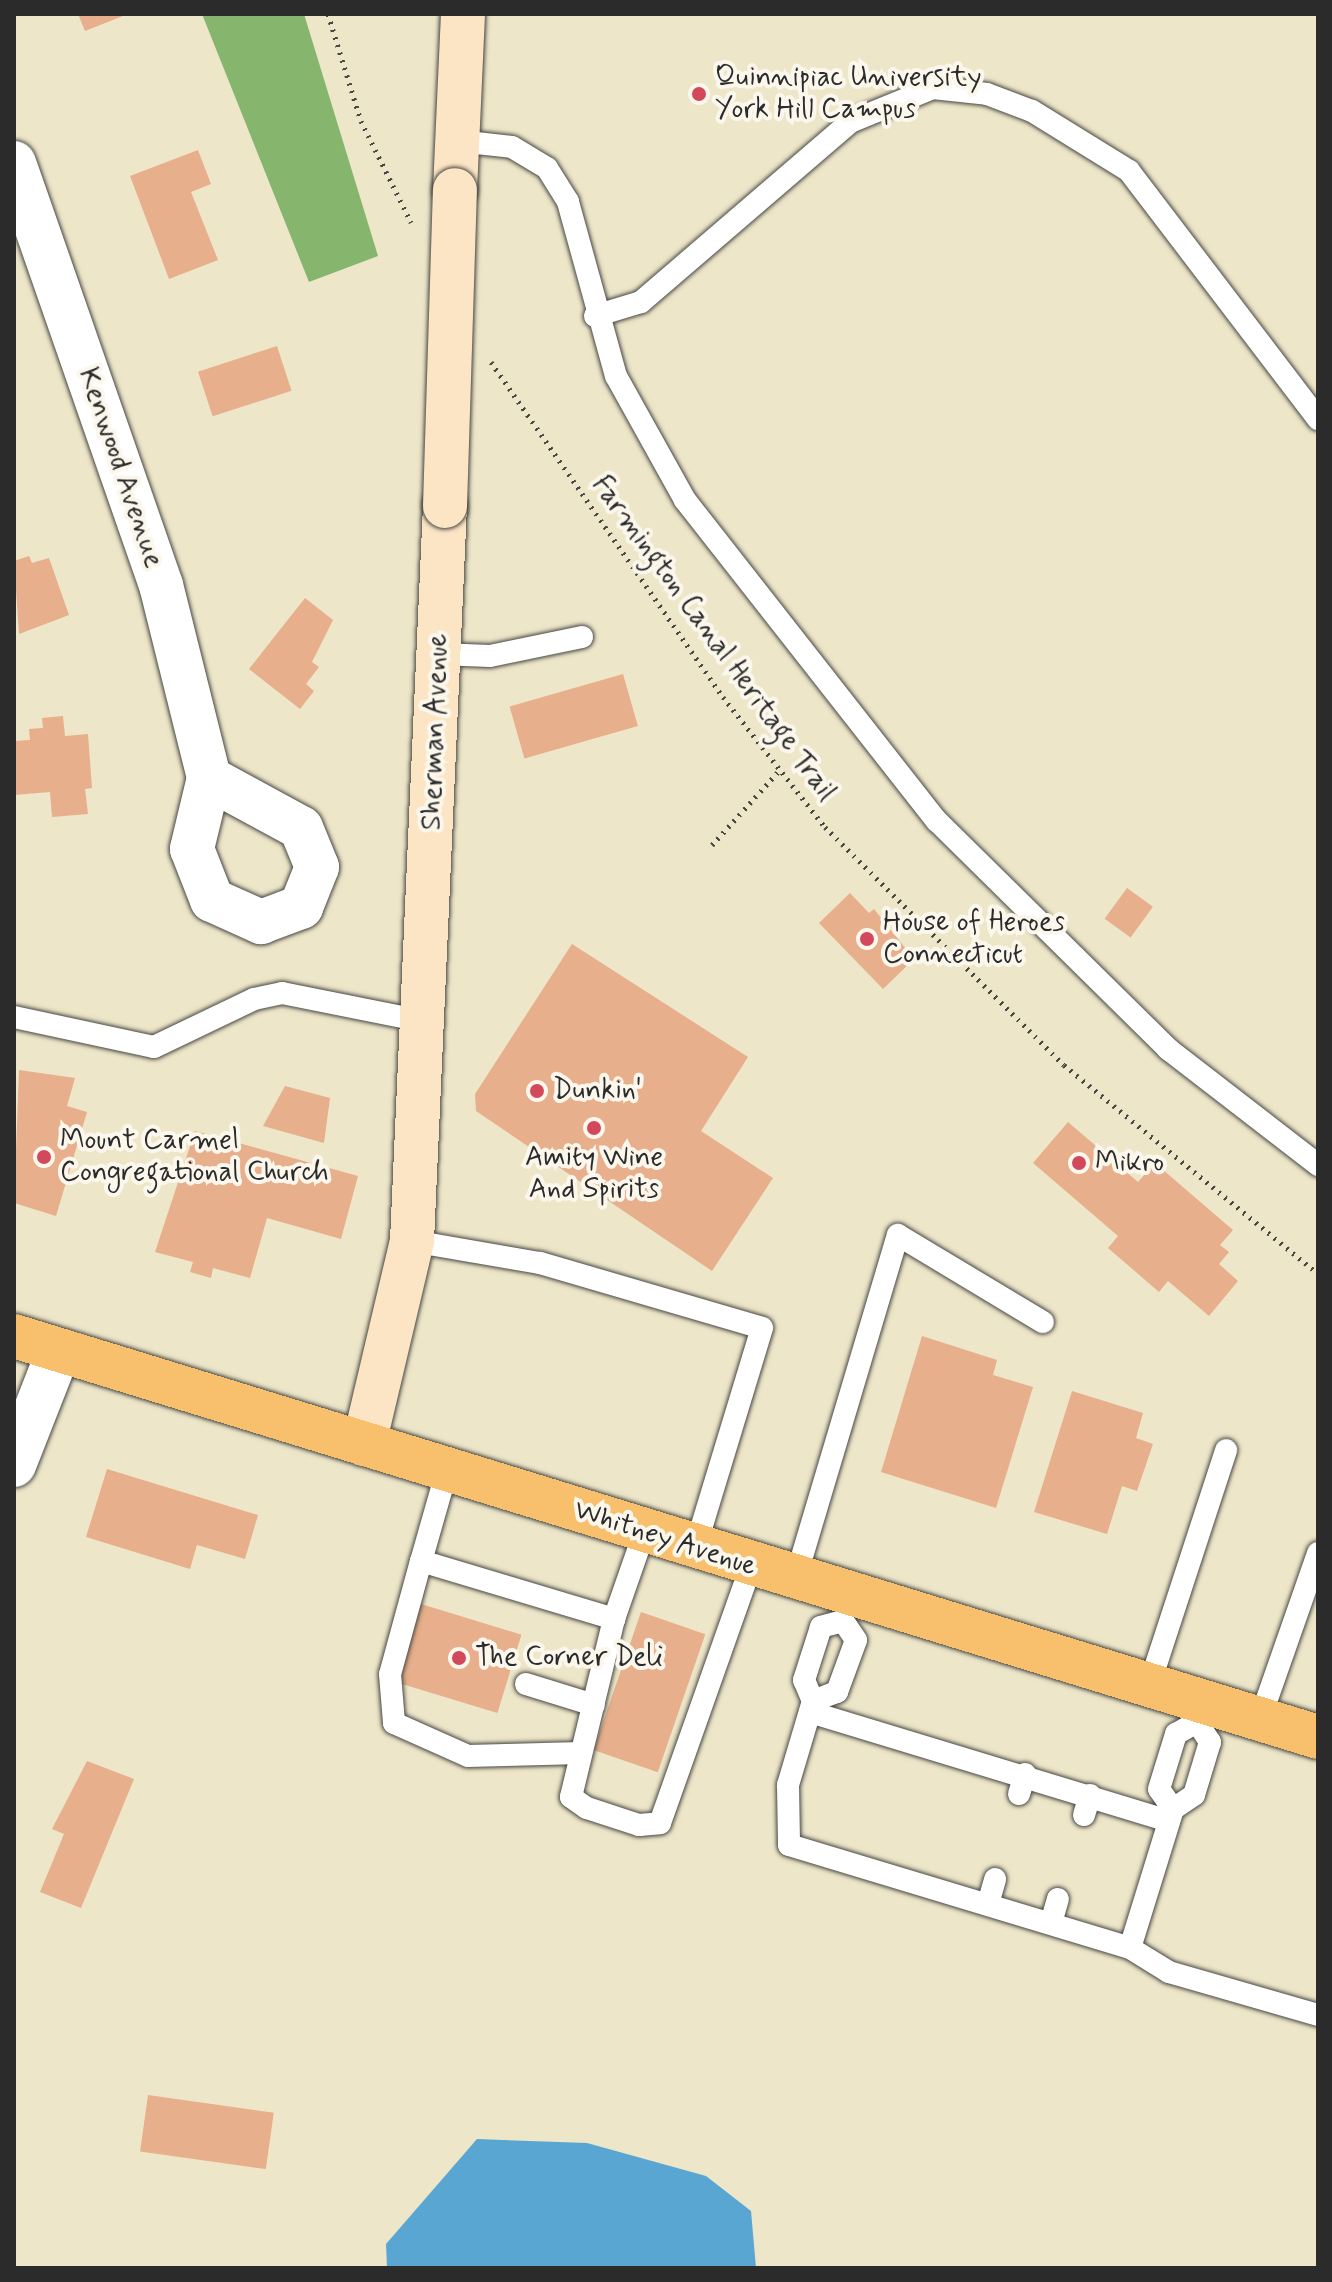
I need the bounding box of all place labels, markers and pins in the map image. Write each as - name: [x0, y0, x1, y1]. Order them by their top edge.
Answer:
- place label: Quinnipiac University York Hill Campus: [715, 61, 972, 127]
- marker: Quinnipiac University York Hill Campus: [690, 85, 708, 103]
- place label: House of Heroes Connecticut: [883, 906, 1068, 972]
- marker: House of Heroes Connecticut: [858, 930, 876, 948]
- place label: Dunkin': [553, 1074, 642, 1108]
- marker: Dunkin': [528, 1082, 546, 1100]
- marker: Amity Wine And Spirits: [585, 1119, 603, 1137]
- place label: Mount Carmel Congregational Church: [60, 1124, 335, 1190]
- place label: Amity Wine And Spirits: [525, 1141, 663, 1207]
- place label: Mikro: [1095, 1146, 1164, 1180]
- marker: Mount Carmel Congregational Church: [35, 1148, 53, 1166]
- marker: Mikro: [1070, 1154, 1088, 1172]
- place label: The Corner Deli: [475, 1641, 670, 1675]
- marker: The Corner Deli: [450, 1649, 468, 1667]

